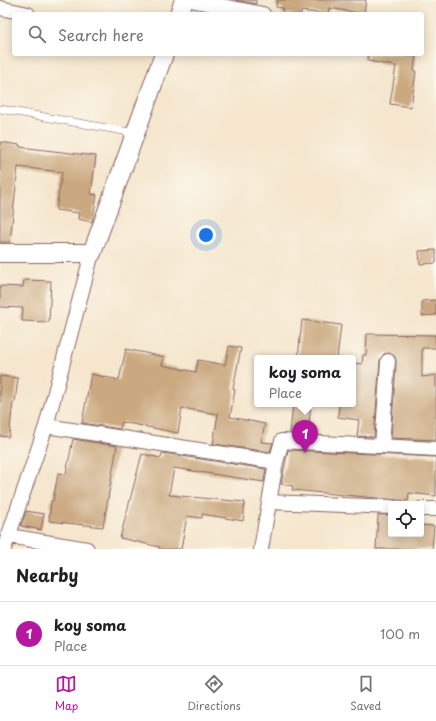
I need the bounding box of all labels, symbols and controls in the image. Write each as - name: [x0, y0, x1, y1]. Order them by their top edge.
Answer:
- search box: [12, 12, 424, 56]
- icon: search: [26, 23, 48, 45]
- text: Search here: [58, 23, 144, 46]
- your location: [196, 225, 216, 245]
- popup: [254, 355, 356, 407]
- text: koy soma: [269, 360, 341, 383]
- text: Place: [269, 383, 302, 402]
- pin: 1: [292, 420, 318, 453]
- map controls: [388, 501, 424, 537]
- button: locate: [388, 501, 424, 537]
- text: Nearby: [16, 562, 78, 588]
- text: koy soma: [54, 613, 126, 636]
- text: 1: [26, 624, 32, 643]
- text: 100 m: [380, 624, 420, 643]
- text: Place: [54, 636, 87, 655]
- tab: Map: [55, 673, 78, 714]
- tab: Directions: [187, 673, 241, 714]
- tab: Saved: [350, 673, 381, 714]

